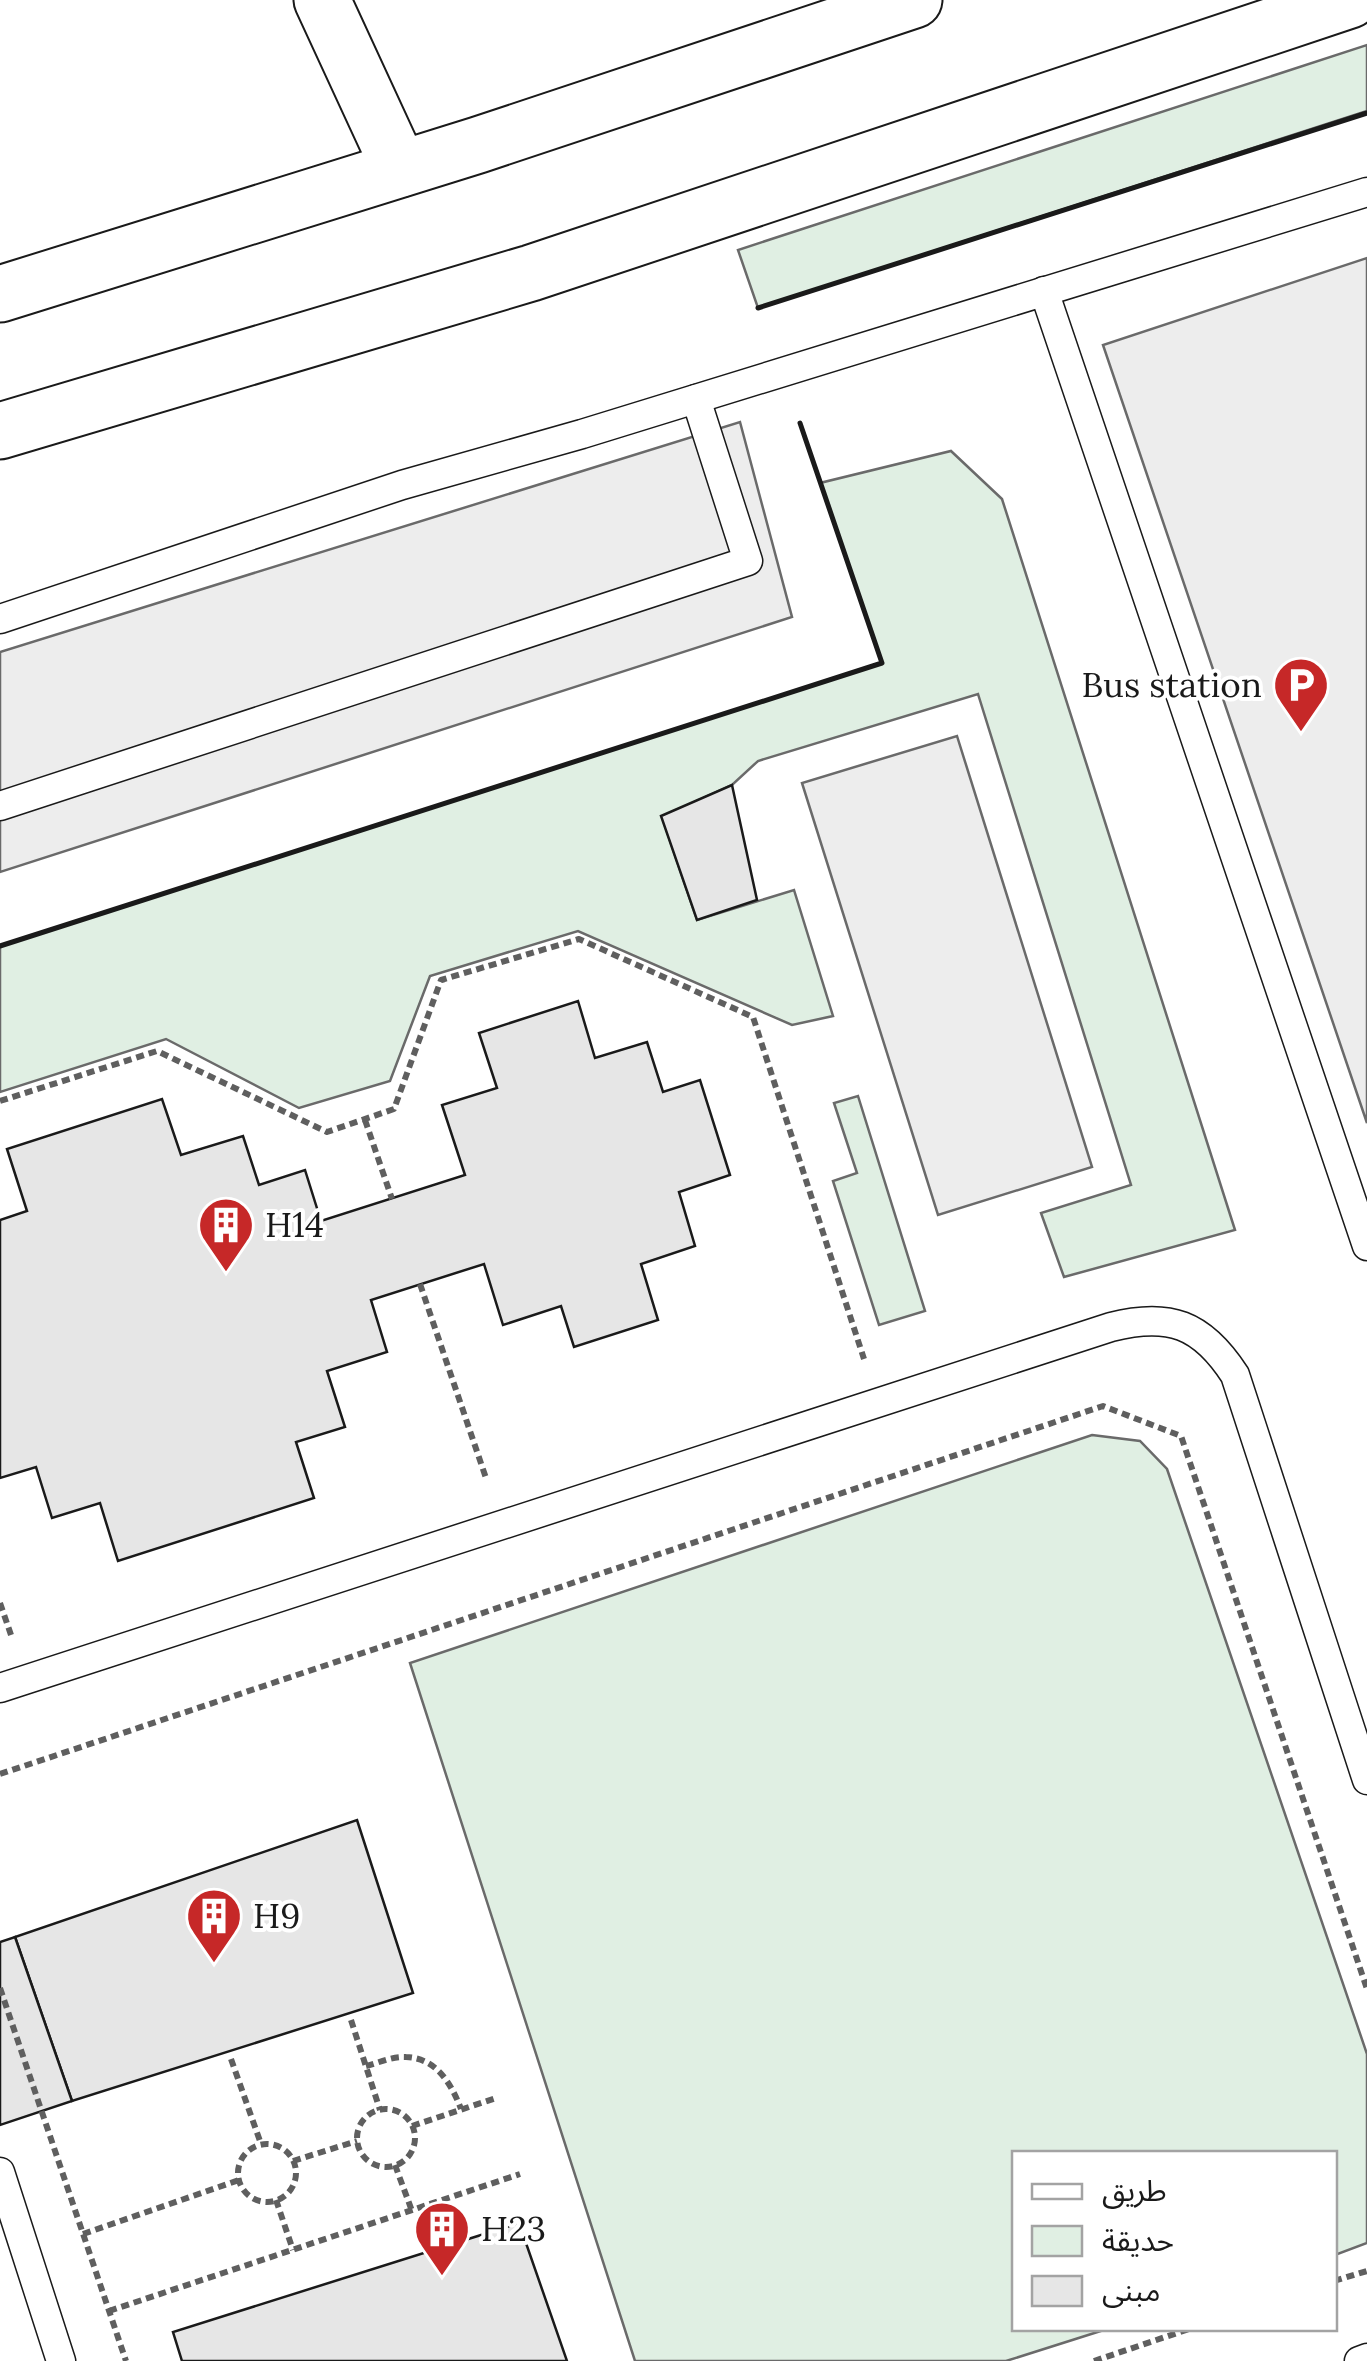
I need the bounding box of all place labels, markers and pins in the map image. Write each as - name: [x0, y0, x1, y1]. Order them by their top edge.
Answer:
- parking icon: Bus station: [1271, 655, 1331, 734]
- place label: Bus station: [1082, 662, 1262, 707]
- building icon: H14: [196, 1195, 256, 1274]
- place label: H14: [265, 1202, 324, 1247]
- building icon: H9: [184, 1886, 244, 1965]
- place label: H9: [253, 1893, 301, 1938]
- building icon: H23: [412, 2199, 472, 2278]
- place label: H23: [481, 2206, 546, 2251]

